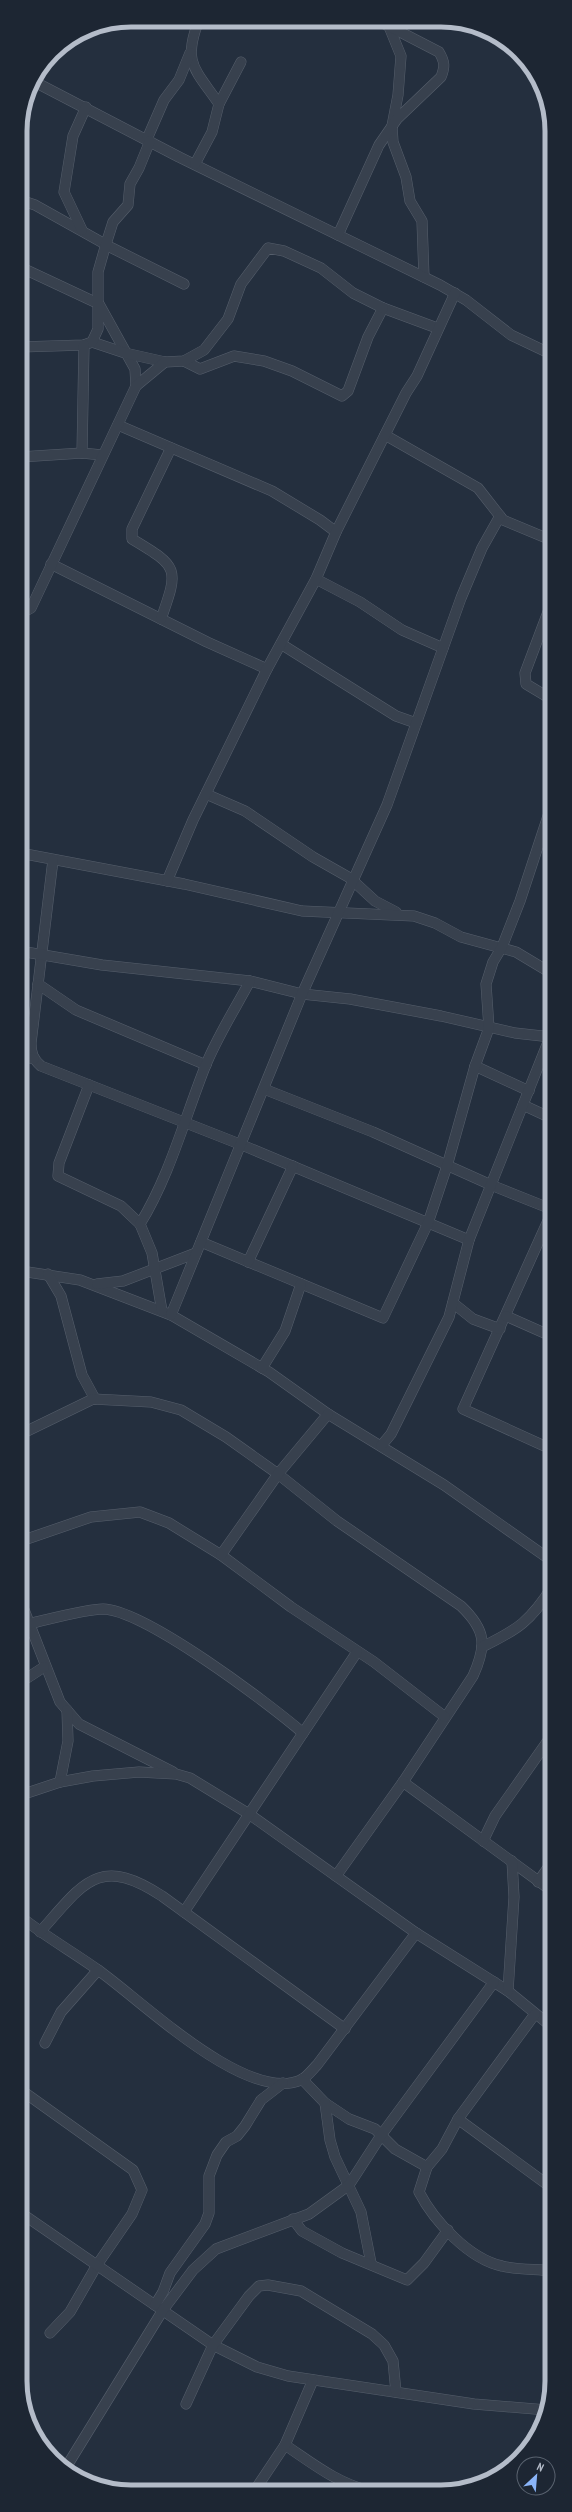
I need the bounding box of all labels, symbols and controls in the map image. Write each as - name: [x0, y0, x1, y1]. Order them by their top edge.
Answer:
- north arrow: [516, 2456, 556, 2496]
- text: N: [535, 2459, 546, 2475]

